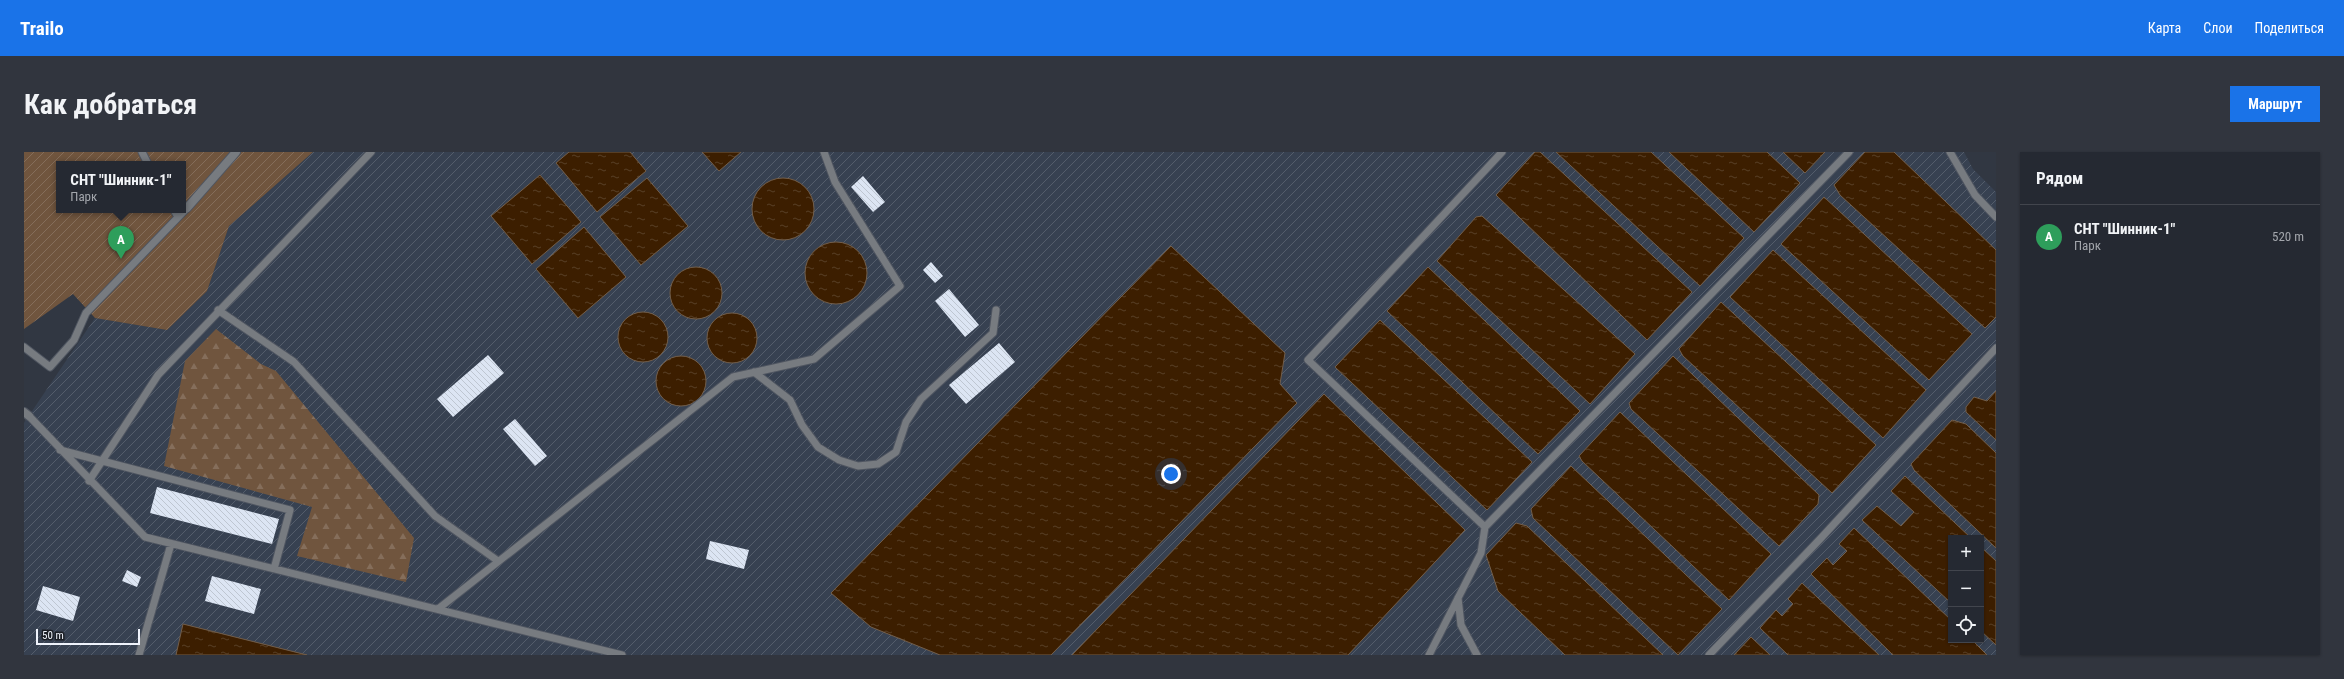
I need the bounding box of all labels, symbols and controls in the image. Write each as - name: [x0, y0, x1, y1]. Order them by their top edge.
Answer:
- text: Trailo: [20, 17, 64, 40]
- text: Карта: [2148, 20, 2181, 36]
- text: Слои: [2203, 20, 2233, 36]
- text: Поделиться: [2255, 20, 2324, 36]
- button: Маршрут: [2230, 86, 2320, 122]
- text: Как добраться: [24, 88, 197, 121]
- popup: [56, 161, 186, 213]
- text: Рядом: [2036, 168, 2083, 188]
- text: СНТ "Шинник-1": [70, 171, 172, 189]
- text: Парк: [70, 189, 97, 204]
- text: СНТ "Шинник-1": [2074, 220, 2175, 238]
- pin: A: [108, 226, 134, 259]
- text: A: [2045, 229, 2053, 244]
- text: 520 m: [2272, 229, 2304, 244]
- text: Парк: [2074, 238, 2101, 253]
- your location: [1161, 464, 1181, 484]
- map controls: [1948, 535, 1984, 643]
- button: +: [1948, 535, 1984, 571]
- button: −: [1948, 571, 1984, 607]
- button: locate: [1948, 607, 1984, 643]
- scale bar: [36, 627, 140, 646]
- text: 50 m: [42, 629, 64, 642]

